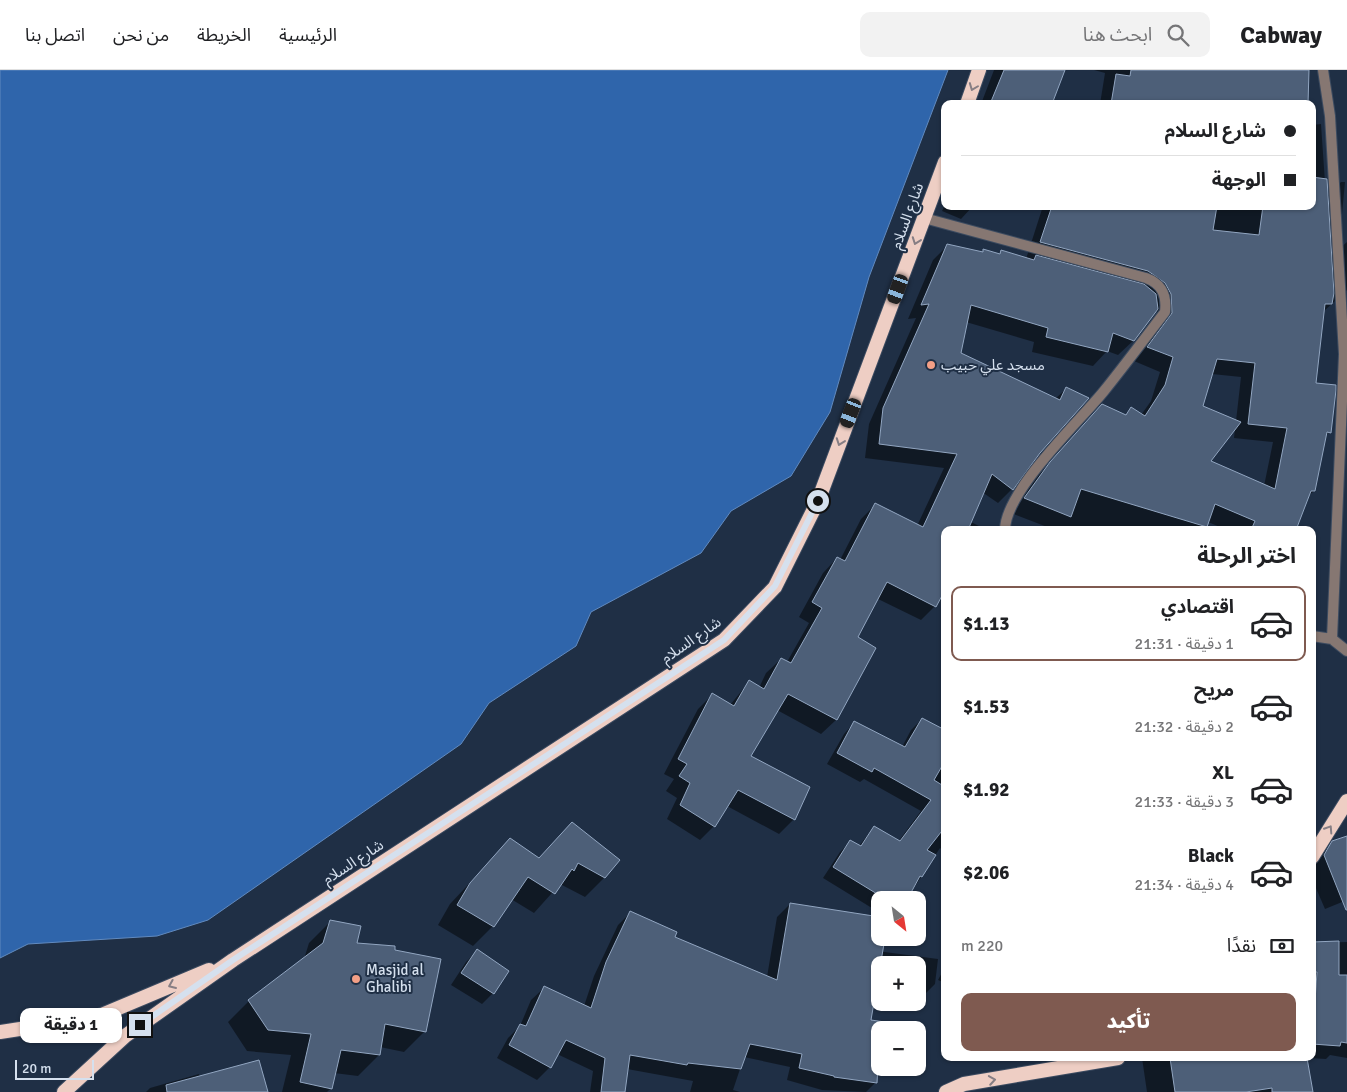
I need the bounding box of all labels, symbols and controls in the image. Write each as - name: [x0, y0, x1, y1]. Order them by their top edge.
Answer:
- search box: [860, 12, 1210, 57]
- text: Cabway: [1240, 20, 1322, 50]
- icon: search: [1164, 21, 1192, 49]
- text: ابحث هنا: [1083, 23, 1152, 47]
- text: اتصل بنا: [25, 24, 85, 46]
- text: من نحن: [113, 24, 169, 46]
- text: الخريطة: [197, 24, 251, 46]
- text: الرئيسية: [279, 24, 337, 46]
- one-way arrow: [969, 82, 979, 91]
- text: شارع السلام: [1165, 119, 1266, 143]
- text: الوجهة: [1212, 168, 1266, 192]
- street label: شارع السلام: [887, 180, 930, 253]
- one-way arrow: [912, 236, 922, 244]
- car: [885, 272, 910, 306]
- place label: مسجد علي حبيب: [941, 356, 1045, 376]
- marker: مسجد علي حبيب: [925, 359, 937, 371]
- car: [838, 396, 863, 430]
- one-way arrow: [836, 437, 847, 446]
- route start: [807, 490, 829, 512]
- text: اختر الرحلة: [1197, 542, 1296, 569]
- text: اقتصادي: [1161, 595, 1234, 619]
- icon: car: [1249, 601, 1294, 646]
- text: $1.13: [963, 612, 1009, 636]
- street label: شارع السلام: [658, 613, 726, 670]
- text: 1 دقيقة · 21:31: [1135, 634, 1234, 654]
- text: مريح: [1194, 678, 1234, 702]
- icon: car: [1249, 684, 1294, 729]
- text: $1.53: [963, 695, 1009, 719]
- text: 2 دقيقة · 21:32: [1135, 717, 1234, 737]
- text: XL: [1212, 761, 1234, 785]
- icon: car: [1249, 767, 1294, 812]
- text: $1.92: [963, 778, 1009, 802]
- text: 3 دقيقة · 21:33: [1135, 792, 1234, 812]
- one-way arrow: [1323, 825, 1333, 834]
- street label: شارع السلام: [319, 836, 389, 891]
- text: Black: [1188, 844, 1234, 868]
- icon: car: [1249, 850, 1294, 895]
- text: $2.06: [963, 861, 1009, 885]
- text: 4 دقيقة · 21:34: [1135, 875, 1234, 895]
- north arrow: [871, 891, 926, 946]
- map controls: [871, 891, 926, 1076]
- icon: cash: [1268, 932, 1296, 960]
- text: نقدًا: [1227, 934, 1256, 958]
- text: 220 m: [961, 936, 1003, 956]
- button: +: [871, 956, 926, 1011]
- place label: Masjid al Ghalibi: [366, 961, 424, 996]
- marker: Masjid al Ghalibi: [350, 973, 362, 985]
- one-way arrow: [168, 979, 177, 990]
- button: تأكيد: [961, 993, 1296, 1051]
- callout: 1 دقيقة: [20, 1008, 122, 1042]
- route end: [129, 1014, 151, 1036]
- text: 1 دقيقة: [44, 1015, 98, 1035]
- button: −: [871, 1021, 926, 1076]
- scale bar: [15, 1057, 94, 1080]
- text: 20 m: [22, 1060, 51, 1077]
- one-way arrow: [988, 1075, 997, 1085]

